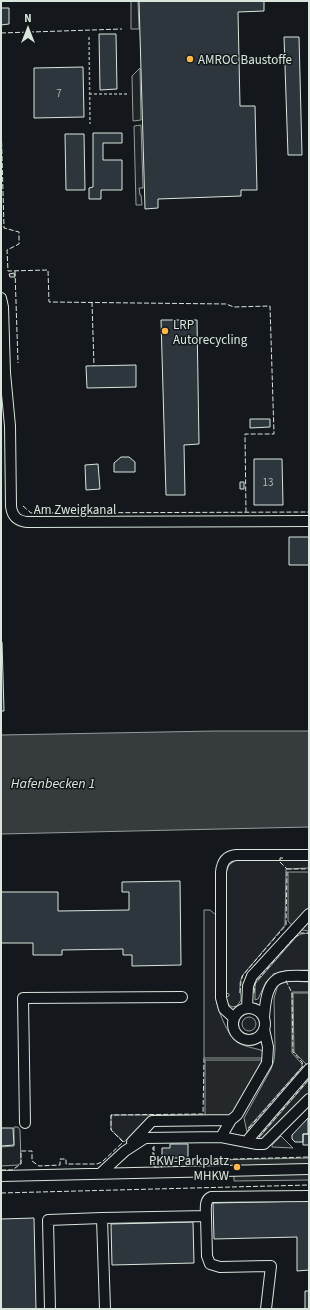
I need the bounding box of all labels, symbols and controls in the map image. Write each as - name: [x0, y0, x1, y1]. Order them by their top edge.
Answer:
- north arrow: [8, 8, 48, 48]
- text: N: [24, 11, 32, 26]
- place label: AMROC Baustoffe: [198, 51, 292, 69]
- marker: AMROC Baustoffe: [185, 54, 195, 64]
- house number: 7: [56, 86, 62, 101]
- place label: LRP Autorecycling: [173, 316, 248, 349]
- marker: LRP Autorecycling: [160, 326, 170, 336]
- house number: 13: [263, 475, 273, 490]
- street label: Am Zweigkanal: [34, 501, 116, 519]
- water label: Hafenbecken 1: [11, 774, 95, 794]
- place label: PKW-Parkplatz MHKW: [149, 1152, 229, 1185]
- marker: PKW-Parkplatz MHKW: [232, 1162, 242, 1172]

